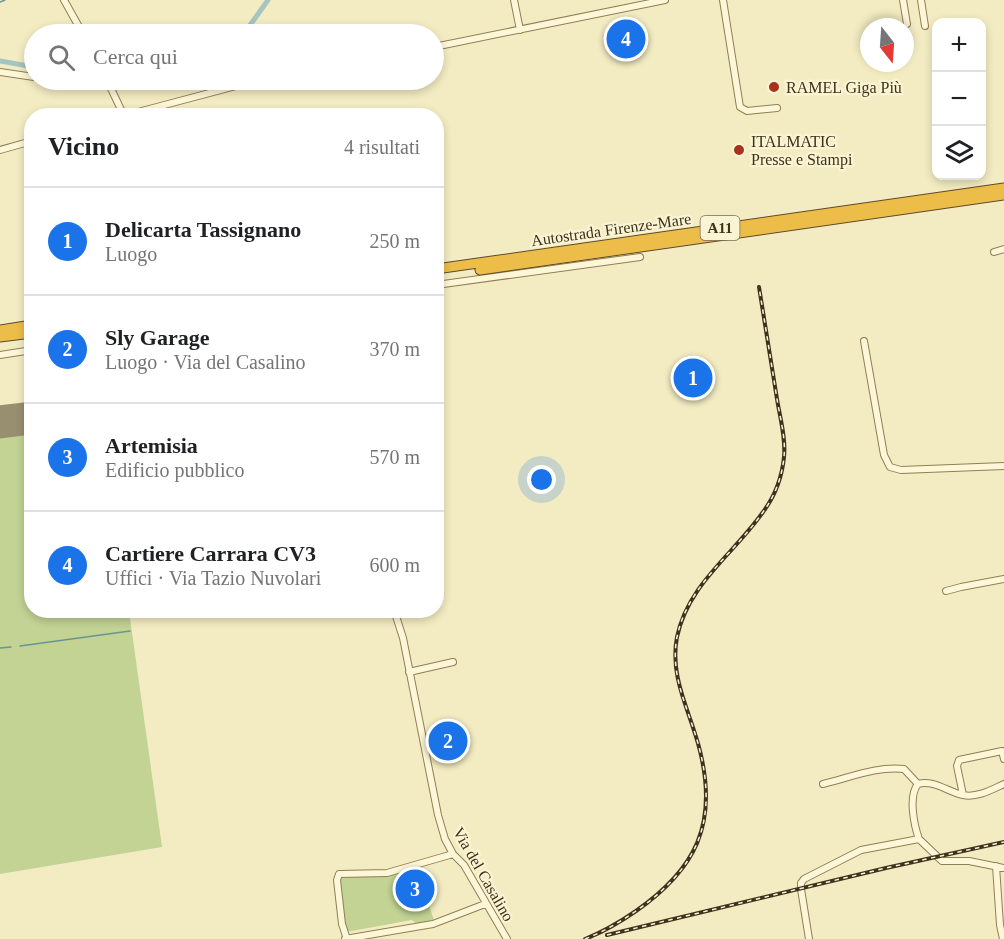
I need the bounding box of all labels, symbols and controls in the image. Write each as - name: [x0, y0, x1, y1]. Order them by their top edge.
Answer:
- pin: 4: [606, 16, 646, 62]
- north arrow: [860, 18, 914, 72]
- map controls: [932, 18, 986, 180]
- button: +: [932, 18, 986, 72]
- search box: [24, 24, 444, 90]
- icon: search: [45, 41, 78, 74]
- text: Cerca qui: [93, 44, 178, 69]
- button: −: [932, 72, 986, 126]
- place label: RAMEL Giga Più: [786, 79, 902, 97]
- marker: RAMEL Giga Più: [767, 80, 781, 94]
- button: layers: [932, 126, 986, 180]
- text: Vicino: [48, 132, 119, 161]
- place label: ITALMATIC Presse e Stampi: [751, 133, 853, 169]
- text: 4 risultati: [344, 136, 420, 158]
- marker: ITALMATIC Presse e Stampi: [732, 143, 746, 157]
- street label: Autostrada Firenze-Mare: [530, 210, 692, 249]
- road number: A11: [700, 216, 740, 240]
- text: Delicarta Tassignano: [105, 217, 301, 242]
- text: 1: [63, 230, 73, 252]
- text: 250 m: [369, 230, 420, 252]
- text: Luogo: [105, 243, 157, 265]
- text: Sly Garage: [105, 325, 210, 350]
- text: 2: [63, 338, 73, 360]
- text: 370 m: [369, 338, 420, 360]
- text: Luogo · Via del Casalino: [105, 351, 306, 373]
- pin: 1: [674, 356, 712, 400]
- text: Artemisia: [105, 433, 198, 458]
- text: 3: [63, 446, 73, 468]
- text: 570 m: [369, 446, 420, 468]
- text: Edificio pubblico: [105, 459, 244, 481]
- your location: [527, 465, 556, 494]
- text: Cartiere Carrara CV3: [105, 541, 316, 566]
- text: 4: [63, 554, 73, 576]
- text: 600 m: [369, 554, 420, 576]
- text: Uffici · Via Tazio Nuvolari: [105, 567, 321, 589]
- pin: 2: [428, 718, 468, 764]
- street label: Via del Casalino: [450, 824, 517, 924]
- pin: 3: [396, 866, 434, 912]

